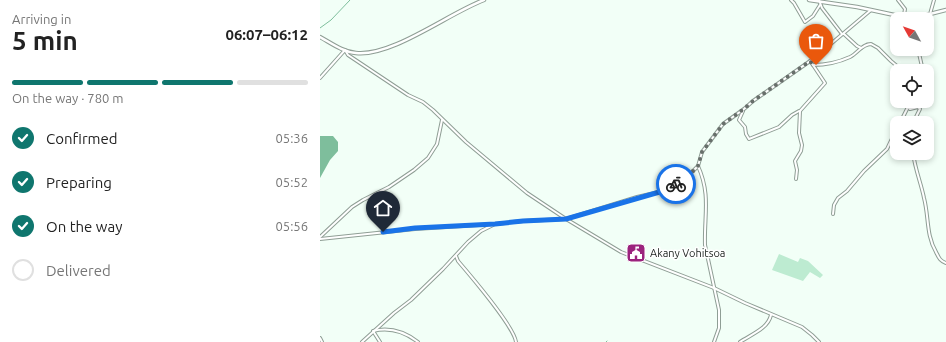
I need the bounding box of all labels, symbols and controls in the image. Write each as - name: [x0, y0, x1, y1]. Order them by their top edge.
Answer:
- text: Arriving in: [12, 12, 71, 26]
- north arrow: [890, 12, 934, 56]
- map controls: [890, 12, 934, 160]
- pin: [799, 24, 833, 65]
- text: 5 min: [12, 26, 78, 55]
- text: 06:07–06:12: [225, 26, 308, 43]
- icon: bag: [805, 30, 827, 52]
- button: locate: [890, 64, 934, 108]
- text: On the way · 780 m: [12, 91, 124, 105]
- button: layers: [890, 116, 934, 160]
- icon: check: [12, 127, 34, 149]
- text: Confirmed: [46, 130, 118, 147]
- text: 05:36: [275, 131, 308, 145]
- courier: [656, 164, 696, 204]
- icon: check: [12, 171, 34, 193]
- icon: bike: [665, 173, 687, 195]
- text: Preparing: [46, 174, 112, 191]
- text: 05:52: [275, 175, 308, 189]
- pin: [366, 191, 400, 232]
- icon: home: [372, 197, 394, 219]
- icon: check: [12, 215, 34, 237]
- text: On the way: [46, 218, 122, 235]
- text: 05:56: [275, 219, 308, 233]
- public building icon: Akany Vohitsoa: [625, 242, 647, 264]
- place label: Akany Vohitsoa: [650, 247, 726, 259]
- text: Delivered: [46, 262, 111, 279]

